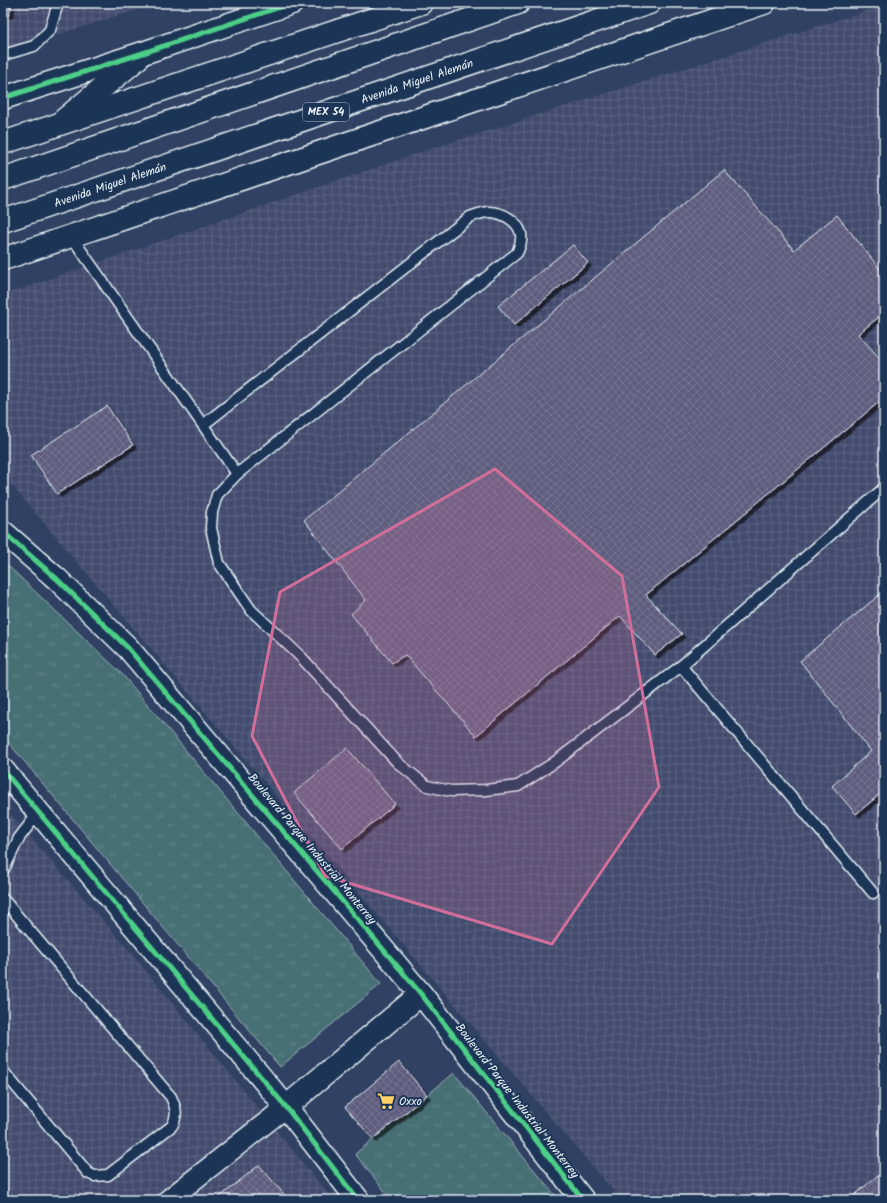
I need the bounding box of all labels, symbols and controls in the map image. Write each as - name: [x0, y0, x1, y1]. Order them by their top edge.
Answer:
- street label: Avenida Miguel Alemán: [358, 53, 476, 109]
- road number: MEX 54: [303, 103, 349, 121]
- street label: Avenida Miguel Alemán: [51, 157, 169, 213]
- street label: Boulevard Parque Industrial Monterrey: [243, 769, 381, 929]
- street label: Boulevard Parque Industrial Monterrey: [450, 1019, 584, 1183]
- supermarket icon: Oxxo: [376, 1091, 396, 1111]
- place label: Oxxo: [399, 1092, 422, 1111]

